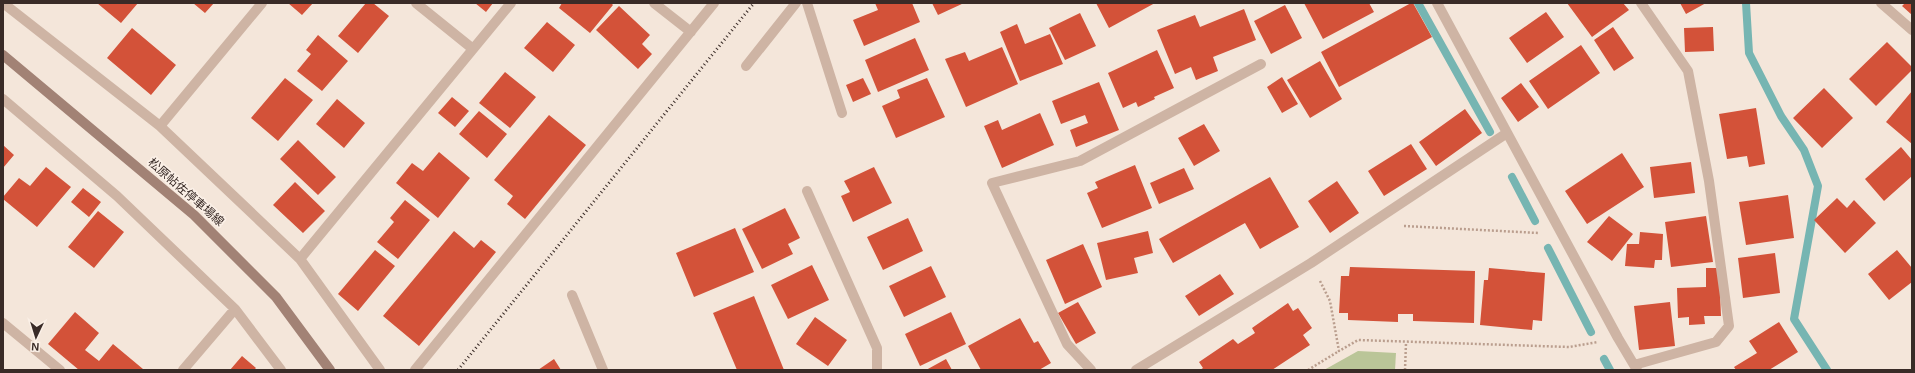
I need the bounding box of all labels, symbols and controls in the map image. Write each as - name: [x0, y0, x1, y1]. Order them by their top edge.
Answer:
- street label: 松原帖佐停車場線: [145, 155, 227, 229]
- north arrow: [16, 317, 56, 357]
- text: N: [31, 341, 40, 353]

